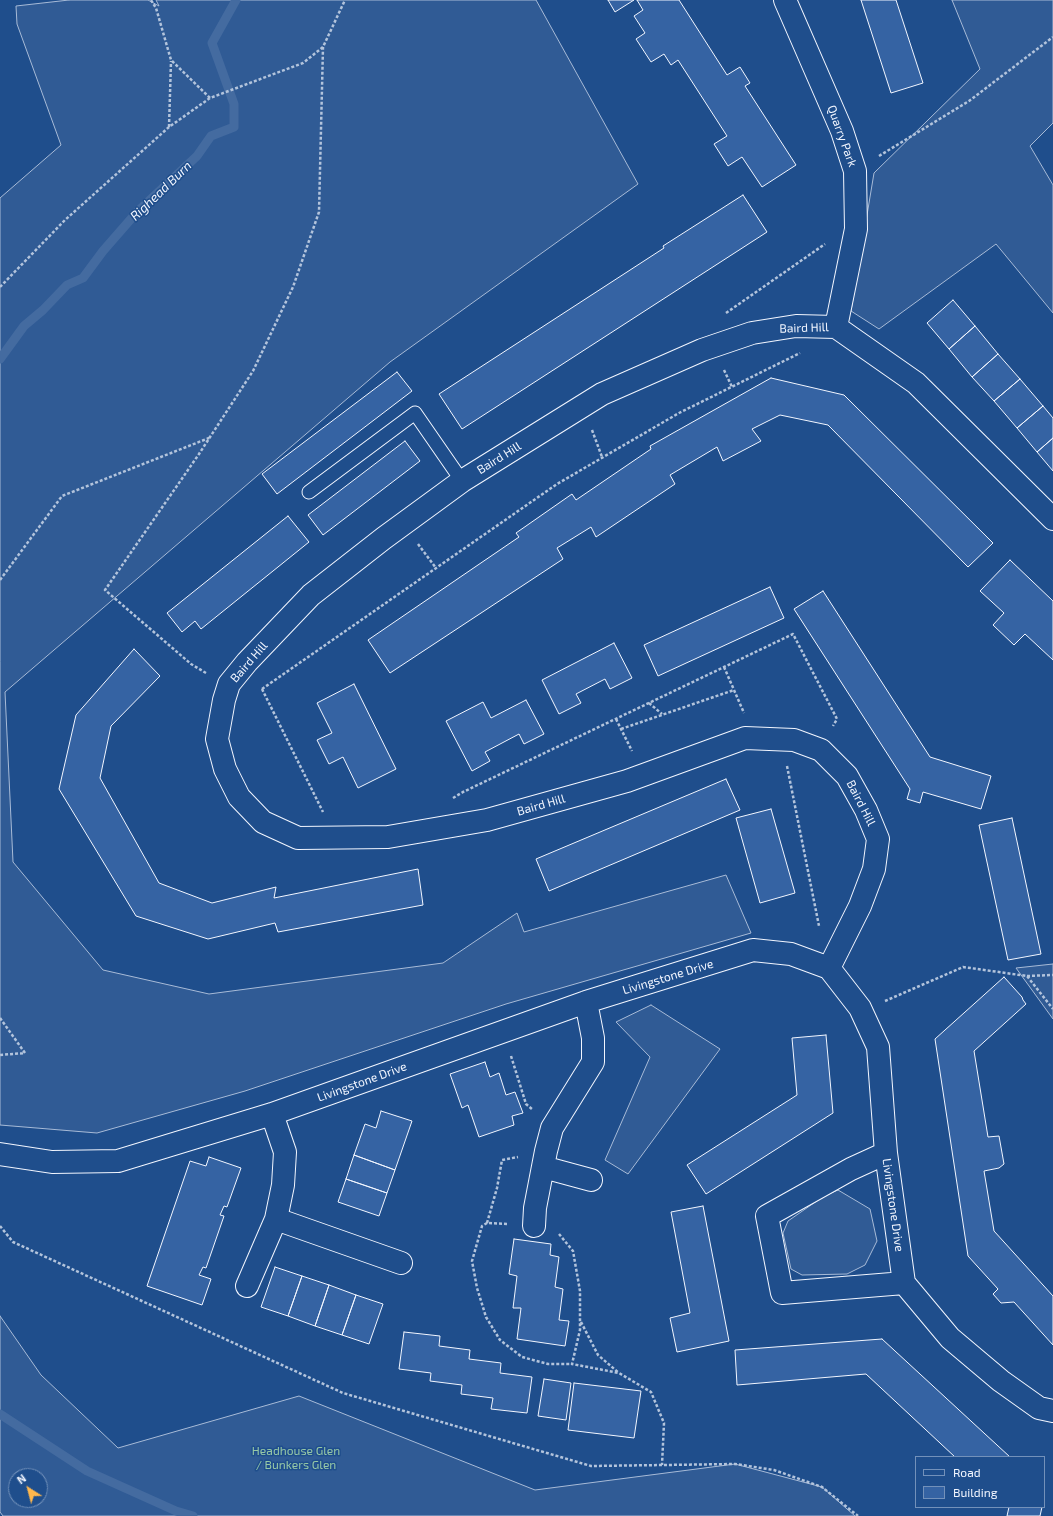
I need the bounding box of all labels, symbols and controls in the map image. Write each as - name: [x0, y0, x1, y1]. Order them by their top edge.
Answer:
- street label: Quarry Park: [824, 103, 860, 169]
- water label: Righead Burn: [127, 158, 195, 224]
- street label: Baird Hill: [779, 320, 829, 336]
- street label: Baird Hill: [474, 439, 524, 477]
- street label: Baird Hill: [227, 639, 271, 685]
- street label: Baird Hill: [843, 778, 879, 828]
- street label: Baird Hill: [515, 791, 567, 819]
- street label: Livingstone Drive: [621, 956, 715, 998]
- street label: Livingstone Drive: [315, 1059, 409, 1105]
- street label: Livingstone Drive: [879, 1157, 907, 1253]
- park label: Headhouse Glen / Bunkers Glen: [252, 1444, 340, 1472]
- legend: [915, 1456, 1045, 1508]
- text: Road: [953, 1465, 981, 1479]
- north arrow: [8, 1468, 48, 1508]
- text: N: [14, 1471, 28, 1486]
- text: Building: [953, 1485, 997, 1499]

